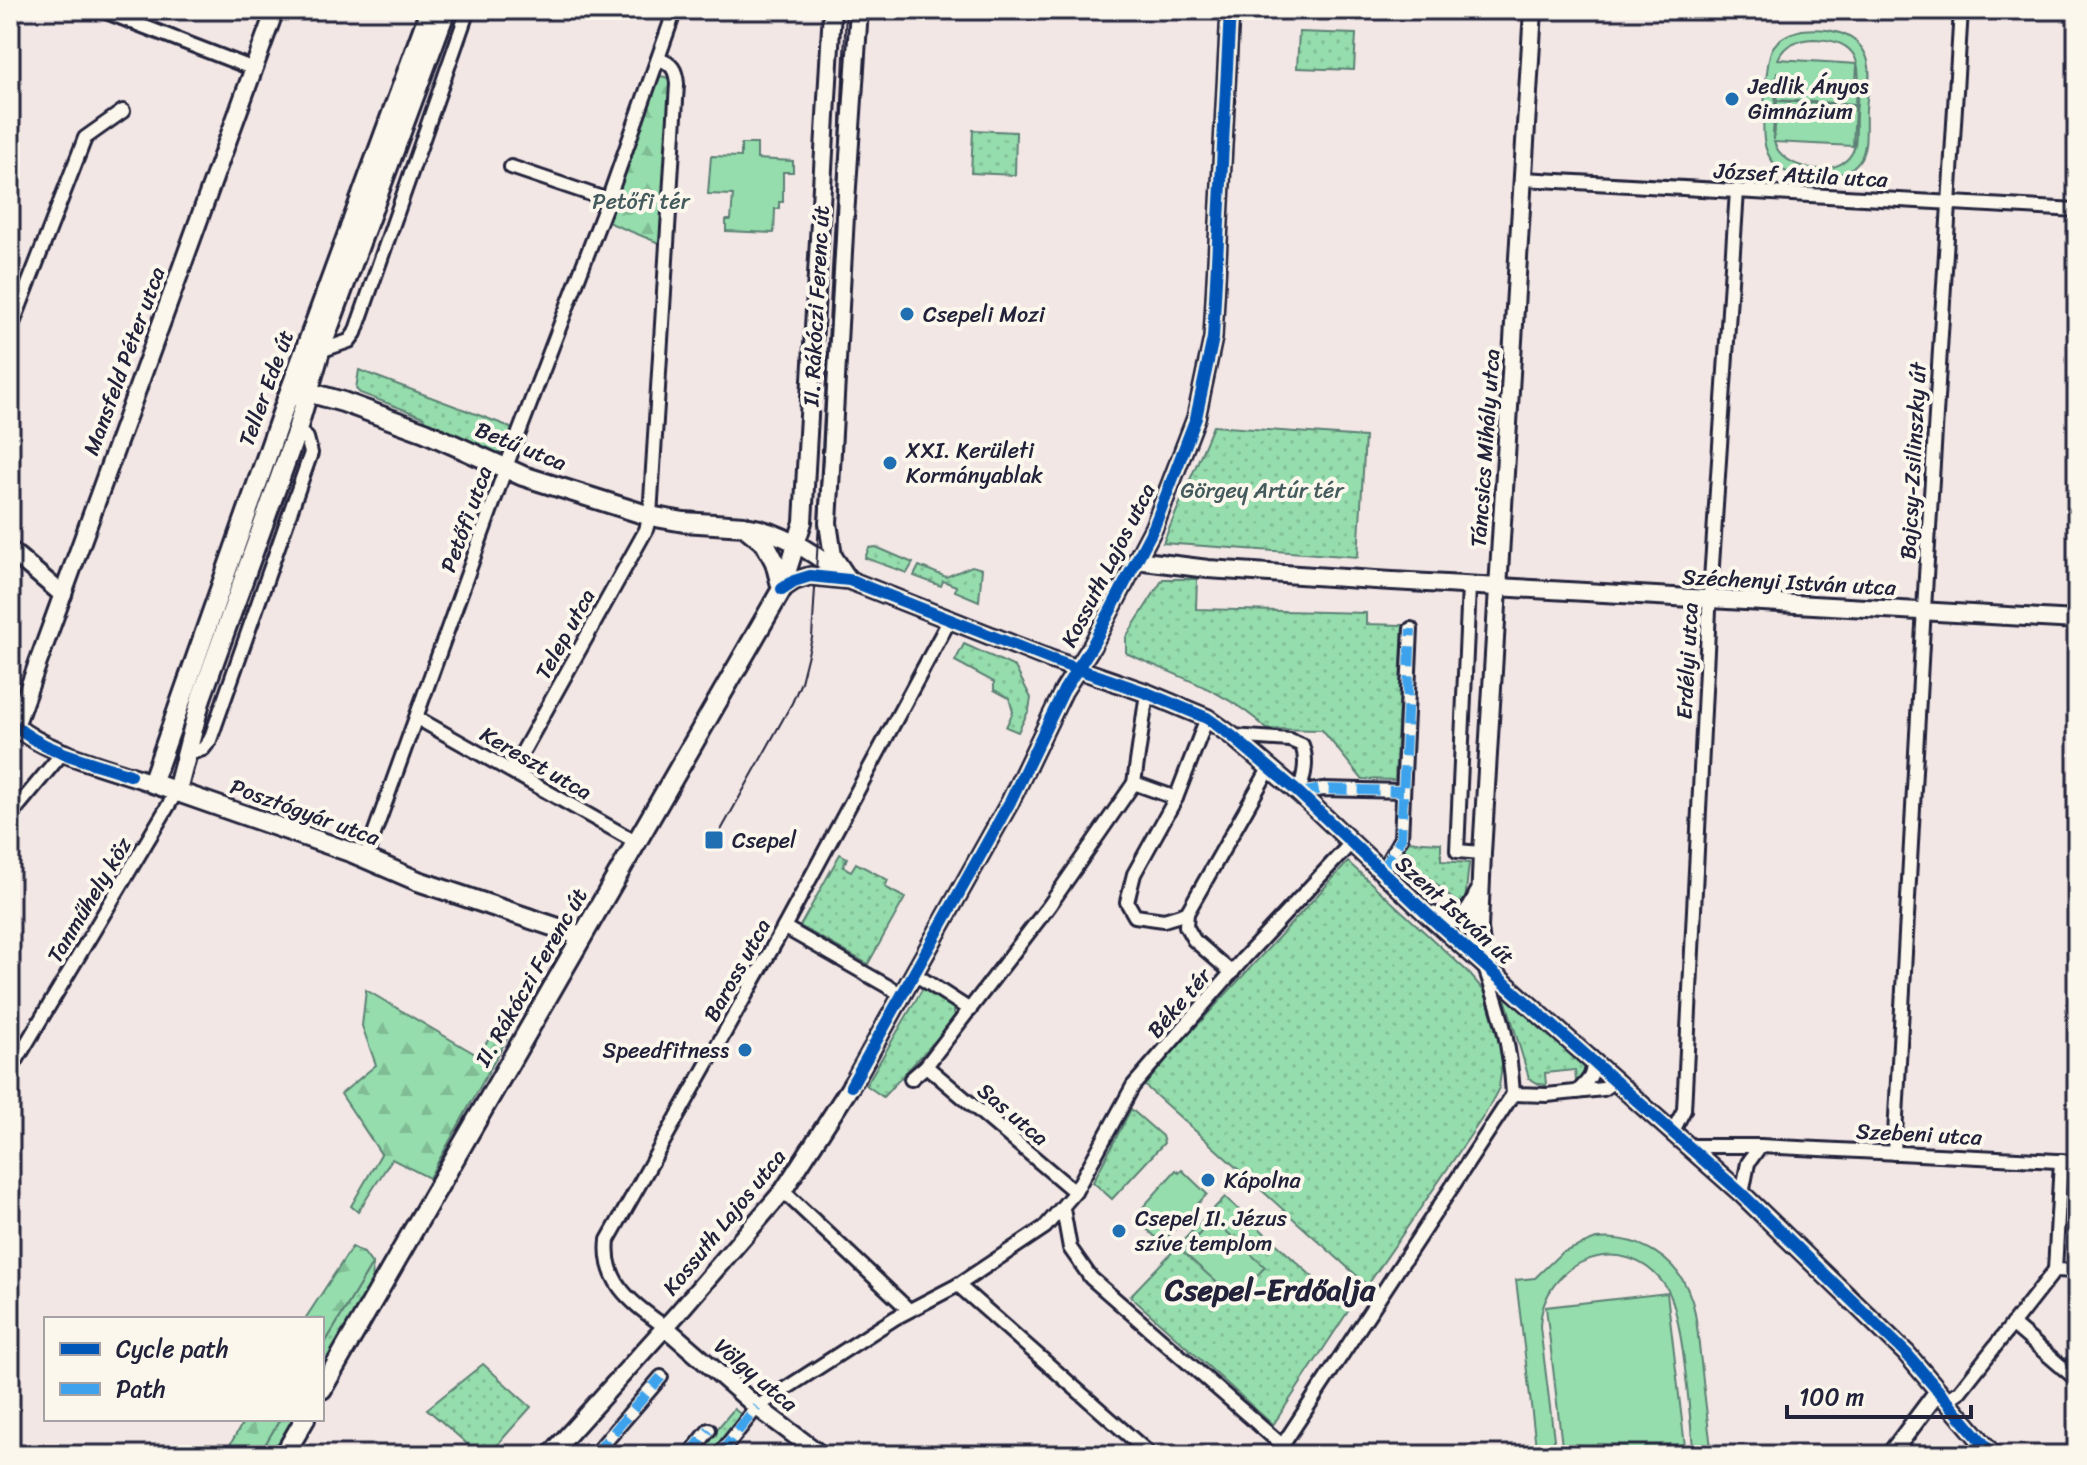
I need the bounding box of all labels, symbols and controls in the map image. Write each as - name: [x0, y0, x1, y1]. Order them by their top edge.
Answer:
- place label: Jedlik Ányos Gimnázium: [1747, 67, 1869, 131]
- marker: Jedlik Ányos Gimnázium: [1723, 90, 1741, 108]
- street label: József Attila utca: [1712, 151, 1890, 199]
- park label: Petőfi tér: [592, 182, 691, 221]
- street label: II. Rákóczi Ferenc út: [791, 204, 841, 408]
- street label: Mansfeld Péter utca: [72, 261, 176, 461]
- place label: Csepeli Mozi: [923, 295, 1046, 334]
- marker: Csepeli Mozi: [898, 305, 916, 323]
- street label: Teller Ede út: [227, 324, 305, 452]
- street label: Táncsics Mihály utca: [1459, 348, 1511, 548]
- street label: Bajcsy-Zsilinszky út: [1888, 360, 1938, 560]
- street label: Betű utca: [469, 410, 573, 482]
- place label: XXI. Kerületi Kormányablak: [905, 431, 1043, 495]
- marker: XXI. Kerületi Kormányablak: [881, 454, 899, 472]
- street label: Petőfi utca: [429, 460, 503, 578]
- park label: Görgey Artúr tér: [1181, 471, 1345, 510]
- street label: Kossuth Lajos utca: [1050, 476, 1166, 654]
- street label: Széchenyi István utca: [1681, 557, 1898, 607]
- street label: Telep utca: [524, 581, 606, 687]
- street label: Erdélyi utca: [1664, 602, 1710, 720]
- street label: Kereszt utca: [472, 715, 600, 811]
- street label: Posztógyár utca: [225, 767, 386, 857]
- place label: Csepel: [732, 821, 797, 860]
- street label: Tanműhely köz: [36, 829, 142, 971]
- marker: Csepel: [703, 829, 725, 851]
- street label: Szent István út: [1386, 845, 1524, 975]
- street label: II. Rákóczi Ferenc út: [463, 880, 598, 1075]
- street label: Baross utca: [692, 911, 782, 1029]
- street label: Béke tér: [1137, 958, 1222, 1047]
- place label: Speedfitness: [603, 1031, 729, 1070]
- marker: Speedfitness: [736, 1041, 754, 1059]
- street label: Sas utca: [968, 1072, 1058, 1156]
- street label: Szebeni utca: [1855, 1111, 1984, 1157]
- street label: Kossuth Lajos utca: [652, 1140, 796, 1304]
- place label: Kápolna: [1224, 1161, 1301, 1200]
- marker: Kápolna: [1199, 1171, 1217, 1189]
- place label: Csepel II. Jézus szíve templom: [1134, 1199, 1288, 1263]
- marker: Csepel II. Jézus szíve templom: [1110, 1222, 1128, 1240]
- district label: Csepel-Erdőalja: [1164, 1263, 1376, 1317]
- legend: [44, 1317, 324, 1421]
- text: Cycle path: [116, 1328, 229, 1370]
- street label: Völgy utca: [705, 1328, 808, 1423]
- text: Path: [116, 1368, 166, 1410]
- scale bar: [1787, 1369, 1971, 1419]
- text: 100 m: [1799, 1376, 1864, 1418]

